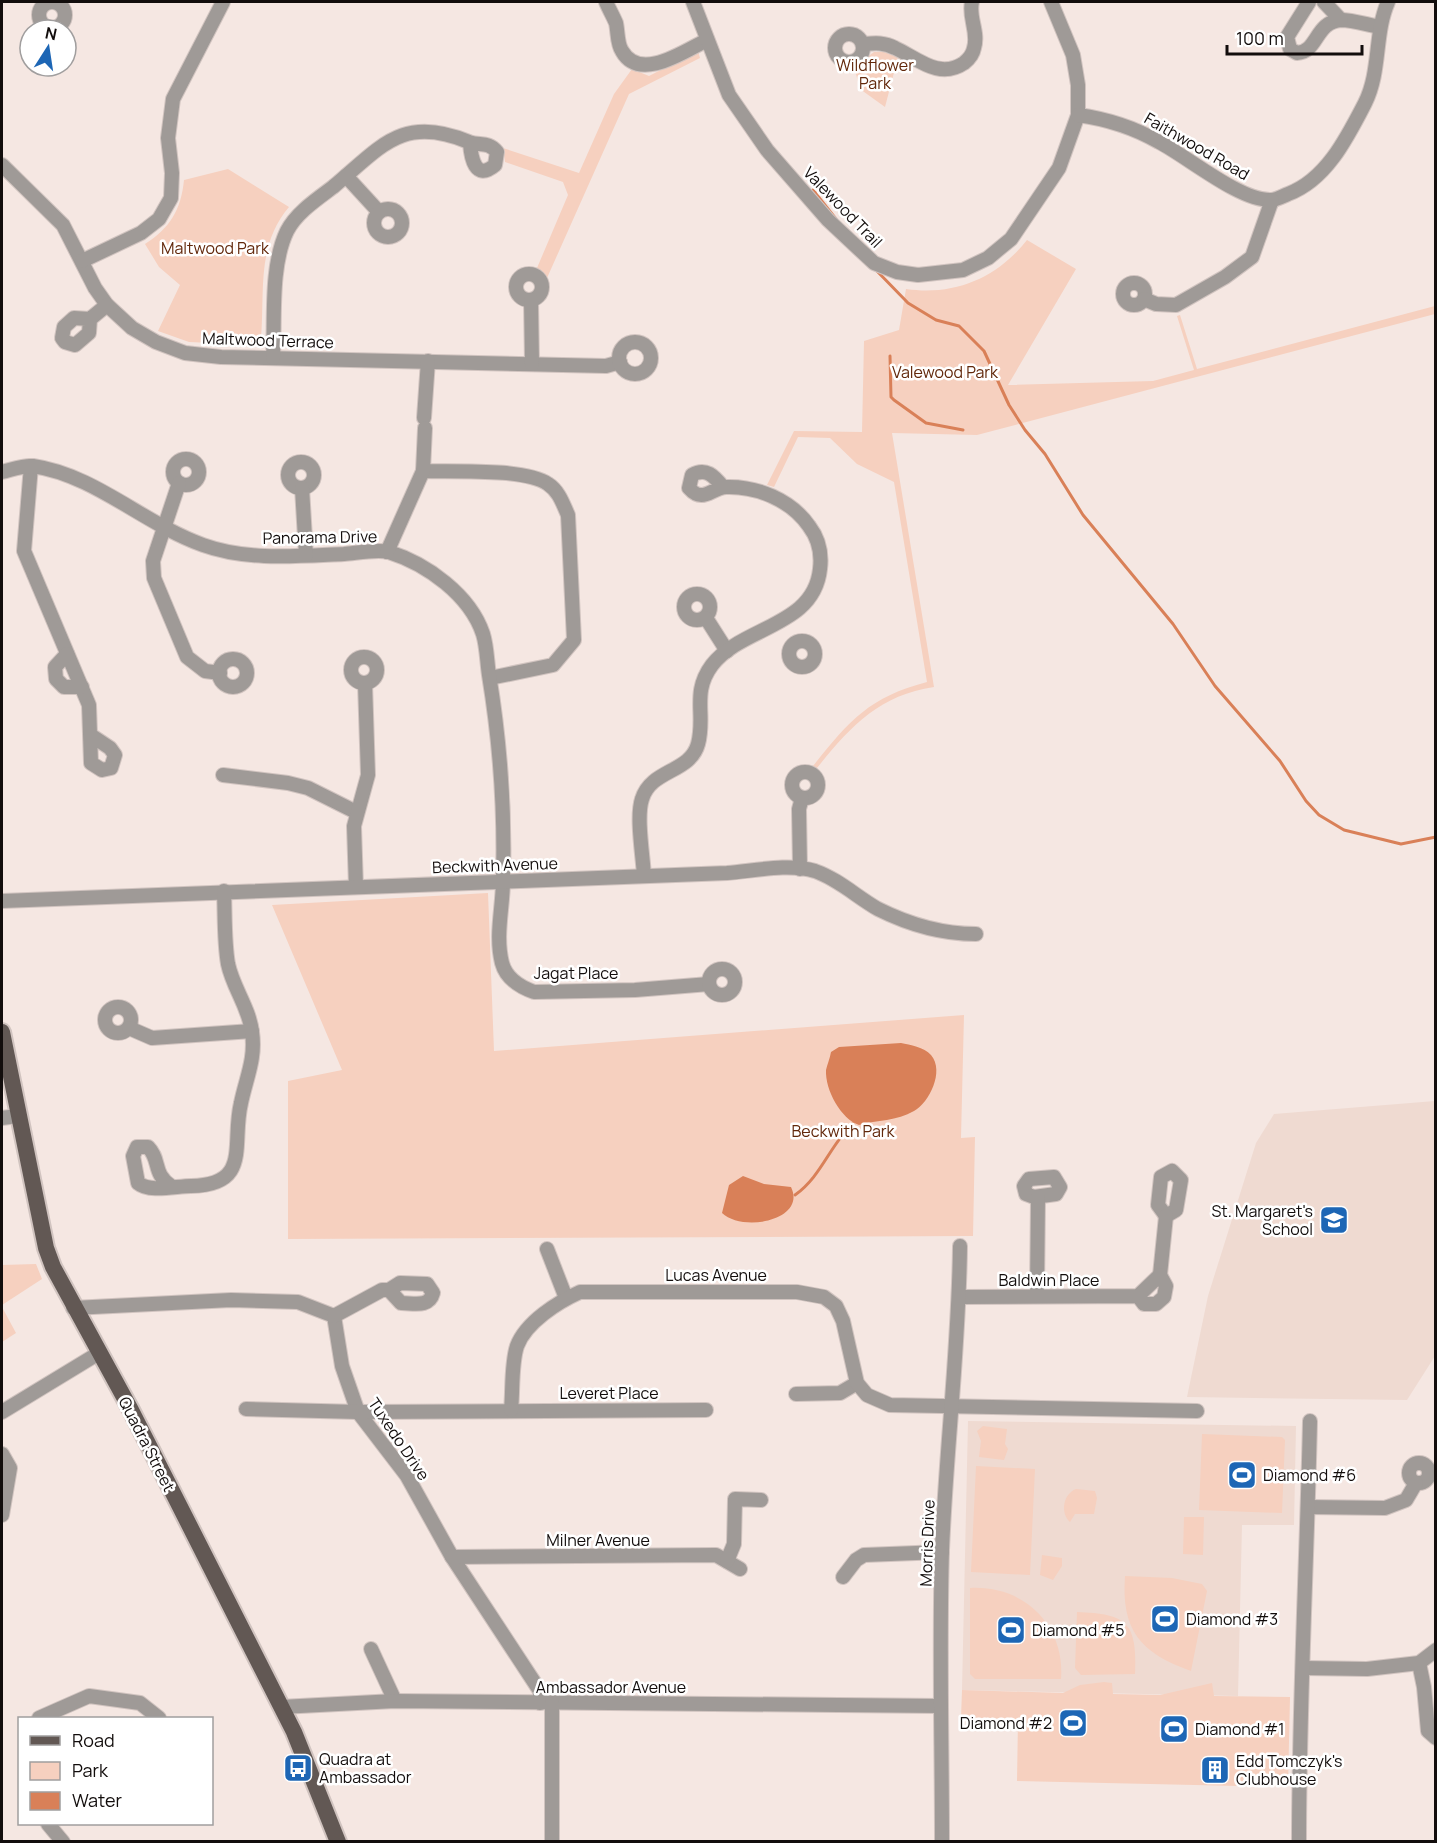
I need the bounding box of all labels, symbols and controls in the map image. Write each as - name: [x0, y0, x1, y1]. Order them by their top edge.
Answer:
- north arrow: [18, 18, 78, 78]
- scale bar: [1227, 18, 1362, 56]
- text: N: [43, 21, 59, 45]
- text: 100 m: [1236, 26, 1284, 50]
- park label: Wildflower Park: [836, 54, 914, 94]
- street label: Faithwood Road: [1141, 107, 1253, 185]
- street label: Valewood Trail: [799, 162, 887, 252]
- park label: Maltwood Park: [161, 237, 270, 259]
- street label: Maltwood Terrace: [202, 327, 334, 353]
- park label: Valewood Park: [892, 361, 999, 383]
- street label: Panorama Drive: [263, 525, 377, 549]
- street label: Beckwith Avenue: [432, 852, 558, 878]
- street label: Jagat Place: [534, 962, 618, 984]
- park label: Beckwith Park: [792, 1120, 896, 1142]
- place label: St. Margaret's School: [1211, 1200, 1313, 1240]
- school or university icon: St. Margaret's School: [1318, 1204, 1350, 1236]
- street label: Lucas Avenue: [665, 1264, 767, 1286]
- street label: Baldwin Place: [999, 1269, 1099, 1291]
- street label: Leveret Place: [559, 1382, 659, 1404]
- street label: Quadra Street: [114, 1393, 180, 1495]
- street label: Tuxedo Drive: [363, 1393, 435, 1485]
- sports icon: Diamond #6: [1226, 1459, 1258, 1491]
- place label: Diamond #6: [1263, 1464, 1356, 1486]
- street label: Morris Drive: [914, 1499, 940, 1587]
- street label: Milner Avenue: [546, 1529, 650, 1551]
- sports icon: Diamond #3: [1149, 1603, 1181, 1635]
- place label: Diamond #3: [1186, 1608, 1278, 1630]
- sports icon: Diamond #5: [995, 1614, 1027, 1646]
- place label: Diamond #5: [1032, 1619, 1124, 1641]
- street label: Ambassador Avenue: [536, 1676, 686, 1698]
- sports icon: Diamond #2: [1057, 1707, 1089, 1739]
- place label: Diamond #2: [960, 1712, 1052, 1734]
- sports icon: Diamond #1: [1158, 1713, 1190, 1745]
- legend: [18, 1717, 213, 1825]
- place label: Diamond #1: [1195, 1718, 1284, 1740]
- text: Road: [72, 1728, 115, 1752]
- place label: Quadra at Ambassador: [319, 1748, 412, 1788]
- place label: Edd Tomczyk's Clubhouse: [1236, 1750, 1343, 1790]
- bus stop icon: Quadra at Ambassador: [282, 1752, 314, 1784]
- building icon: Edd Tomczyk's Clubhouse: [1199, 1754, 1231, 1786]
- text: Park: [72, 1758, 109, 1782]
- text: Water: [72, 1788, 122, 1812]

